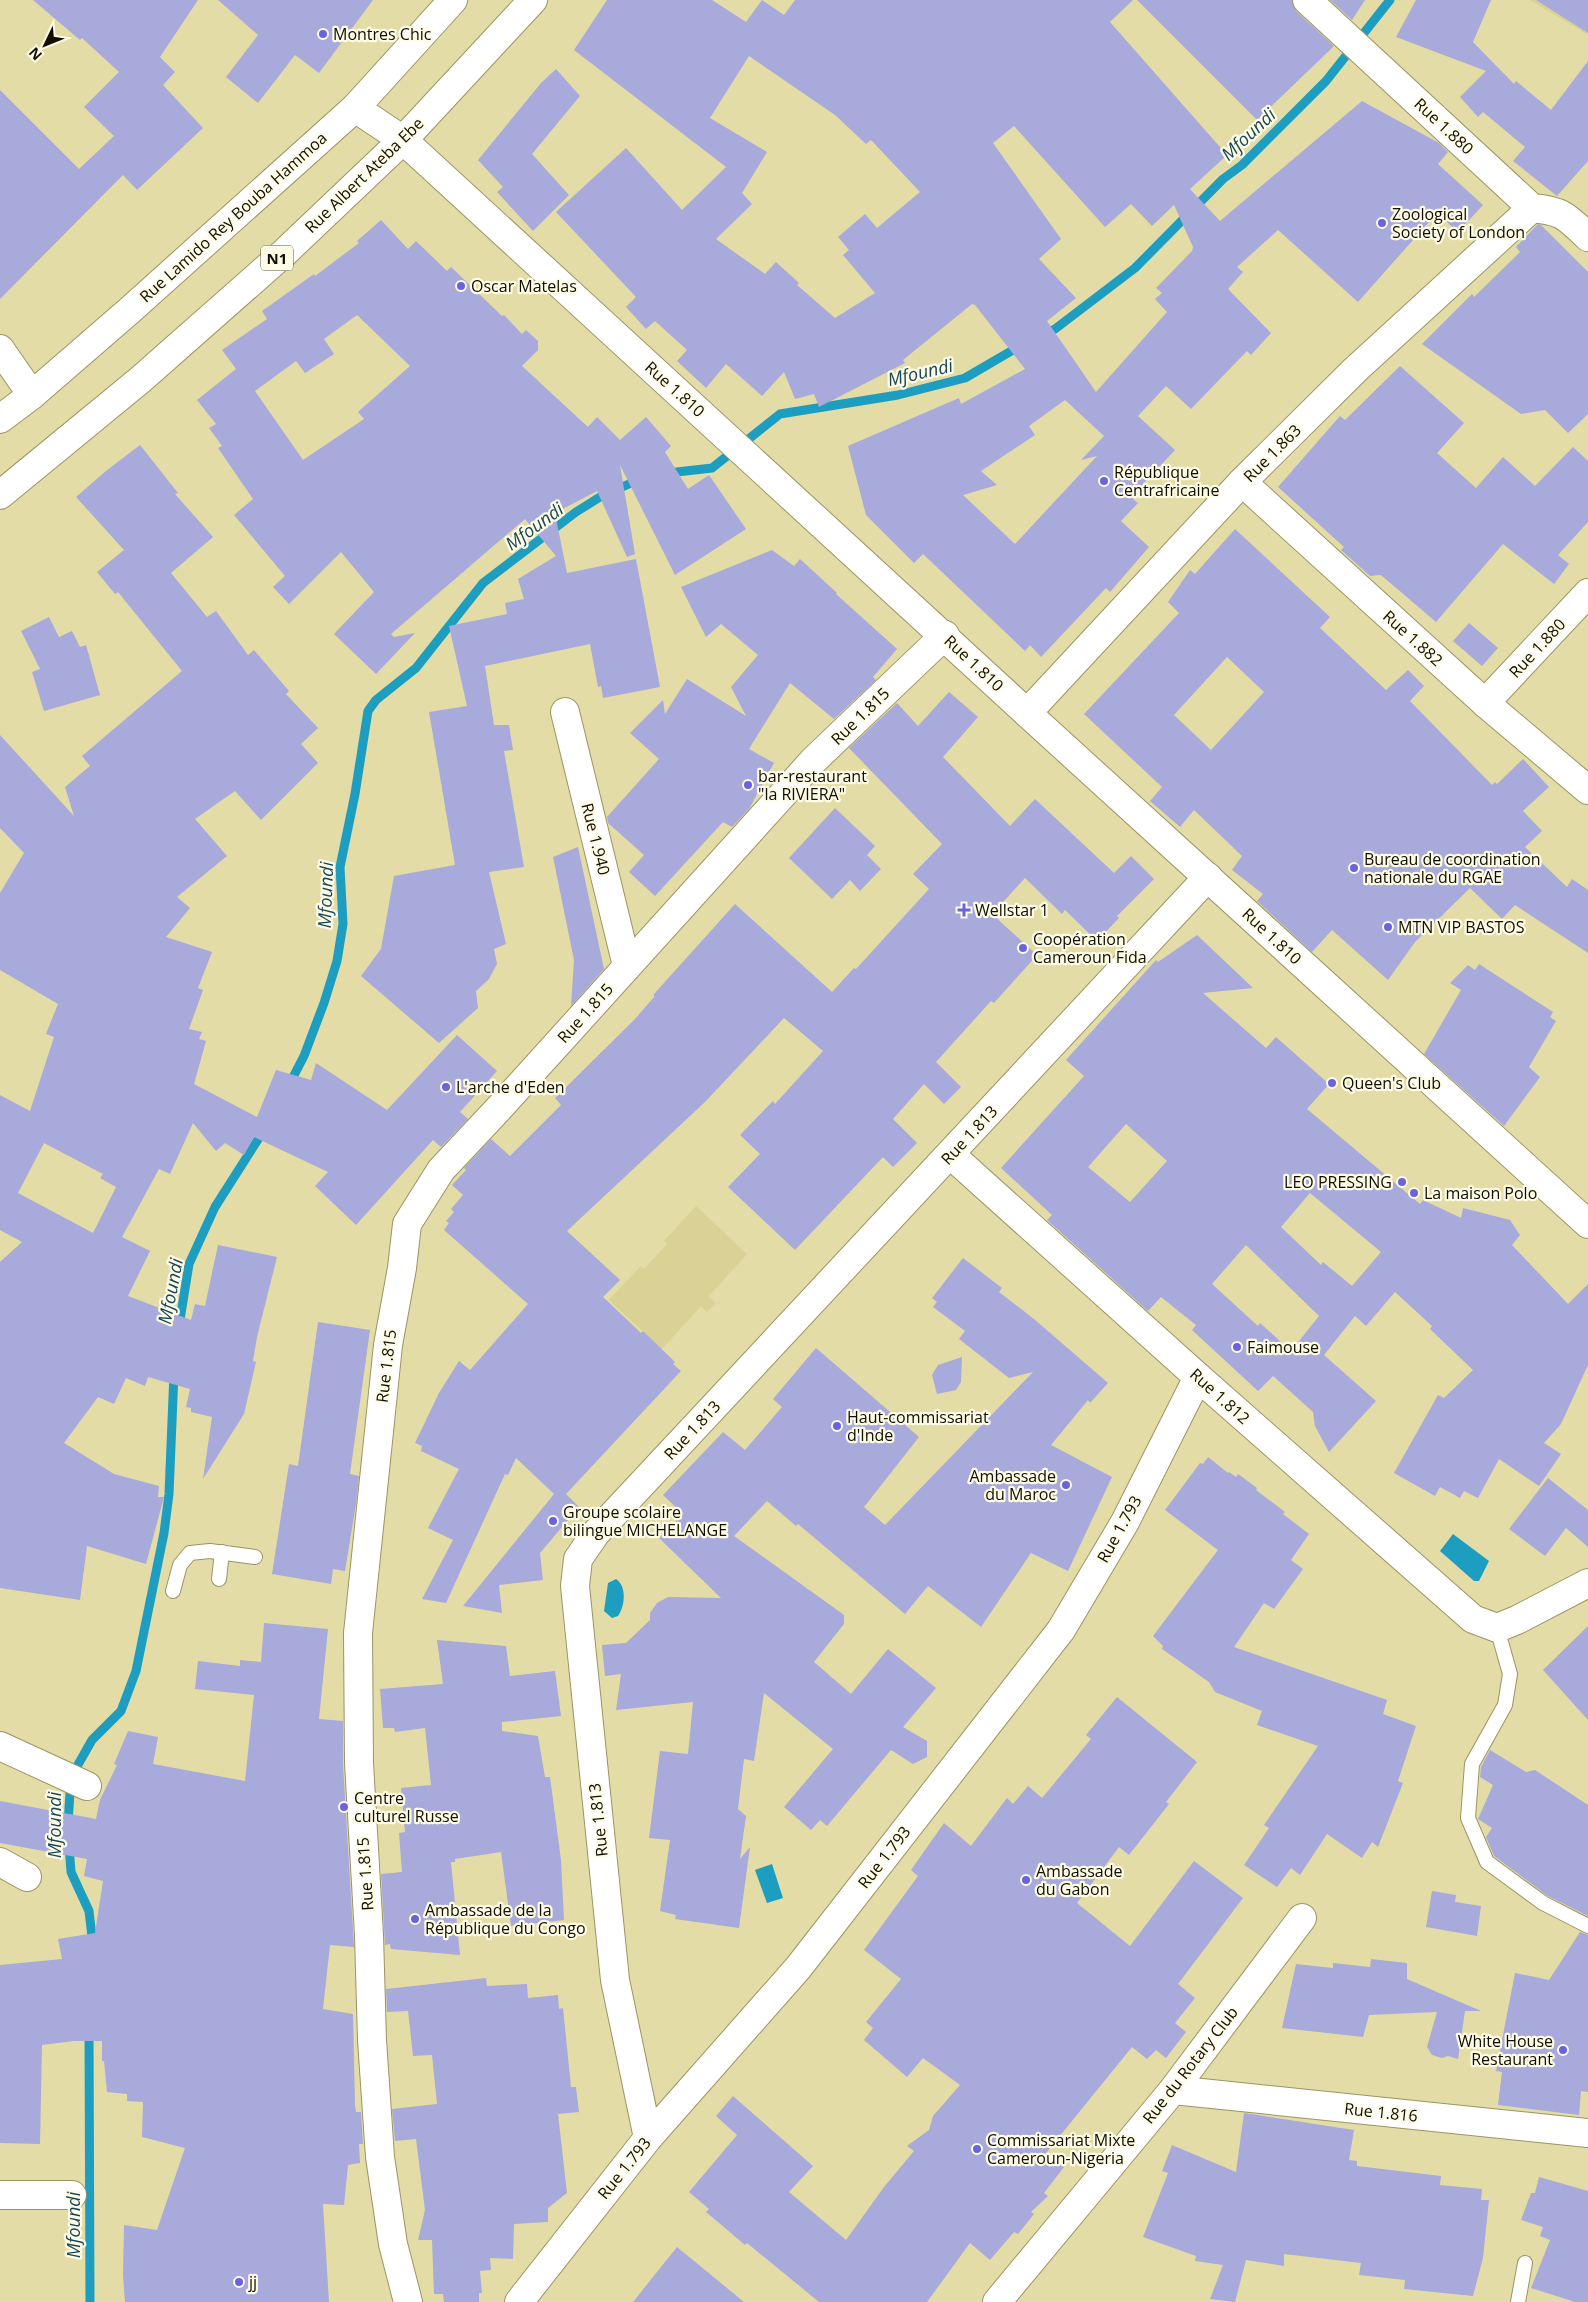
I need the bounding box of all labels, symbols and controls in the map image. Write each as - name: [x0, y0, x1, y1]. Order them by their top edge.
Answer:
- north arrow: [20, 20, 70, 70]
- place label: Montres Chic: [333, 23, 432, 45]
- marker: Montres Chic: [317, 28, 329, 40]
- text: N: [24, 44, 46, 65]
- street label: Rue 1.880: [1410, 93, 1478, 159]
- water label: Mfoundi: [1215, 102, 1281, 165]
- street label: Rue Albert Ateba Ebe: [300, 112, 428, 238]
- street label: Rue Lamido Rey Bouba Hammoa: [135, 127, 331, 307]
- place label: Zoological Society of London: [1392, 203, 1525, 243]
- marker: Zoological Society of London: [1376, 217, 1388, 229]
- road number: N1: [261, 246, 293, 270]
- place label: Oscar Matelas: [471, 275, 577, 297]
- marker: Oscar Matelas: [455, 280, 467, 292]
- water label: Mfoundi: [885, 353, 956, 391]
- street label: Rue 1.810: [640, 356, 710, 422]
- street label: Rue 1.863: [1238, 419, 1306, 487]
- place label: République Centrafricaine: [1114, 461, 1219, 501]
- marker: République Centrafricaine: [1098, 475, 1110, 487]
- water label: Mfoundi: [500, 496, 568, 555]
- street label: Rue 1.882: [1378, 605, 1448, 671]
- street label: Rue 1.880: [1504, 614, 1570, 682]
- street label: Rue 1.810: [940, 630, 1008, 696]
- street label: Rue 1.815: [826, 683, 894, 749]
- place label: bar-restaurant "la RIVIERA": [758, 765, 867, 805]
- marker: bar-restaurant "la RIVIERA": [742, 779, 754, 791]
- street label: Rue 1.940: [576, 801, 616, 877]
- place label: Bureau de coordination nationale du RGAE: [1364, 848, 1541, 888]
- water label: Mfoundi: [312, 861, 338, 929]
- marker: Bureau de coordination nationale du RGAE: [1348, 862, 1360, 874]
- place label: Wellstar 1: [975, 899, 1049, 921]
- marker: Wellstar 1: [957, 903, 971, 917]
- street label: Rue 1.810: [1238, 903, 1306, 969]
- place label: MTN VIP BASTOS: [1398, 916, 1525, 938]
- marker: MTN VIP BASTOS: [1382, 921, 1394, 933]
- place label: Coopération Cameroun Fida: [1033, 928, 1147, 968]
- marker: Coopération Cameroun Fida: [1017, 942, 1029, 954]
- street label: Rue 1.815: [552, 978, 618, 1048]
- place label: Queen's Club: [1342, 1072, 1441, 1094]
- place label: L'arche d'Eden: [456, 1076, 565, 1098]
- marker: Queen's Club: [1326, 1077, 1338, 1089]
- marker: L'arche d'Eden: [440, 1081, 452, 1093]
- street label: Rue 1.813: [936, 1101, 1002, 1169]
- place label: LEO PRESSING: [1284, 1171, 1392, 1193]
- marker: LEO PRESSING: [1396, 1176, 1408, 1188]
- place label: La maison Polo: [1424, 1182, 1537, 1204]
- marker: La maison Polo: [1408, 1187, 1420, 1199]
- water label: Mfoundi: [152, 1256, 188, 1326]
- street label: Rue 1.815: [371, 1328, 401, 1404]
- place label: Faimouse: [1247, 1336, 1319, 1358]
- marker: Faimouse: [1231, 1341, 1243, 1353]
- street label: Rue 1.812: [1185, 1363, 1255, 1429]
- street label: Rue 1.813: [659, 1396, 725, 1464]
- place label: Haut-commissariat d'Inde: [847, 1406, 989, 1446]
- marker: Haut-commissariat d'Inde: [831, 1420, 843, 1432]
- place label: Ambassade du Maroc: [969, 1465, 1056, 1505]
- marker: Ambassade du Maroc: [1060, 1479, 1072, 1491]
- street label: Rue 1.793: [1092, 1491, 1146, 1567]
- place label: Groupe scolaire bilingue MICHELANGE: [563, 1501, 727, 1541]
- marker: Groupe scolaire bilingue MICHELANGE: [547, 1515, 559, 1527]
- street label: Rue 1.813: [583, 1782, 613, 1858]
- place label: Centre culturel Russe: [354, 1787, 459, 1827]
- water label: Mfoundi: [42, 1791, 66, 1858]
- marker: Centre culturel Russe: [338, 1801, 350, 1813]
- street label: Rue 1.793: [853, 1821, 915, 1893]
- street label: Rue 1.815: [351, 1837, 379, 1911]
- place label: Ambassade du Gabon: [1036, 1860, 1123, 1900]
- marker: Ambassade du Gabon: [1020, 1874, 1032, 1886]
- place label: Ambassade de la République du Congo: [425, 1899, 586, 1939]
- marker: Ambassade de la République du Congo: [409, 1913, 421, 1925]
- street label: Rue du Rotary Club: [1137, 2002, 1243, 2128]
- place label: White House Restaurant: [1458, 2030, 1553, 2070]
- marker: White House Restaurant: [1557, 2044, 1569, 2056]
- street label: Rue 1.816: [1343, 2097, 1419, 2127]
- place label: Commissariat Mixte Cameroun-Nigeria: [987, 2129, 1135, 2169]
- street label: Rue 1.793: [592, 2132, 656, 2204]
- marker: Commissariat Mixte Cameroun-Nigeria: [971, 2143, 983, 2155]
- water label: Mfoundi: [61, 2191, 85, 2258]
- place label: jj: [248, 2271, 257, 2293]
- marker: jj: [233, 2276, 245, 2288]

